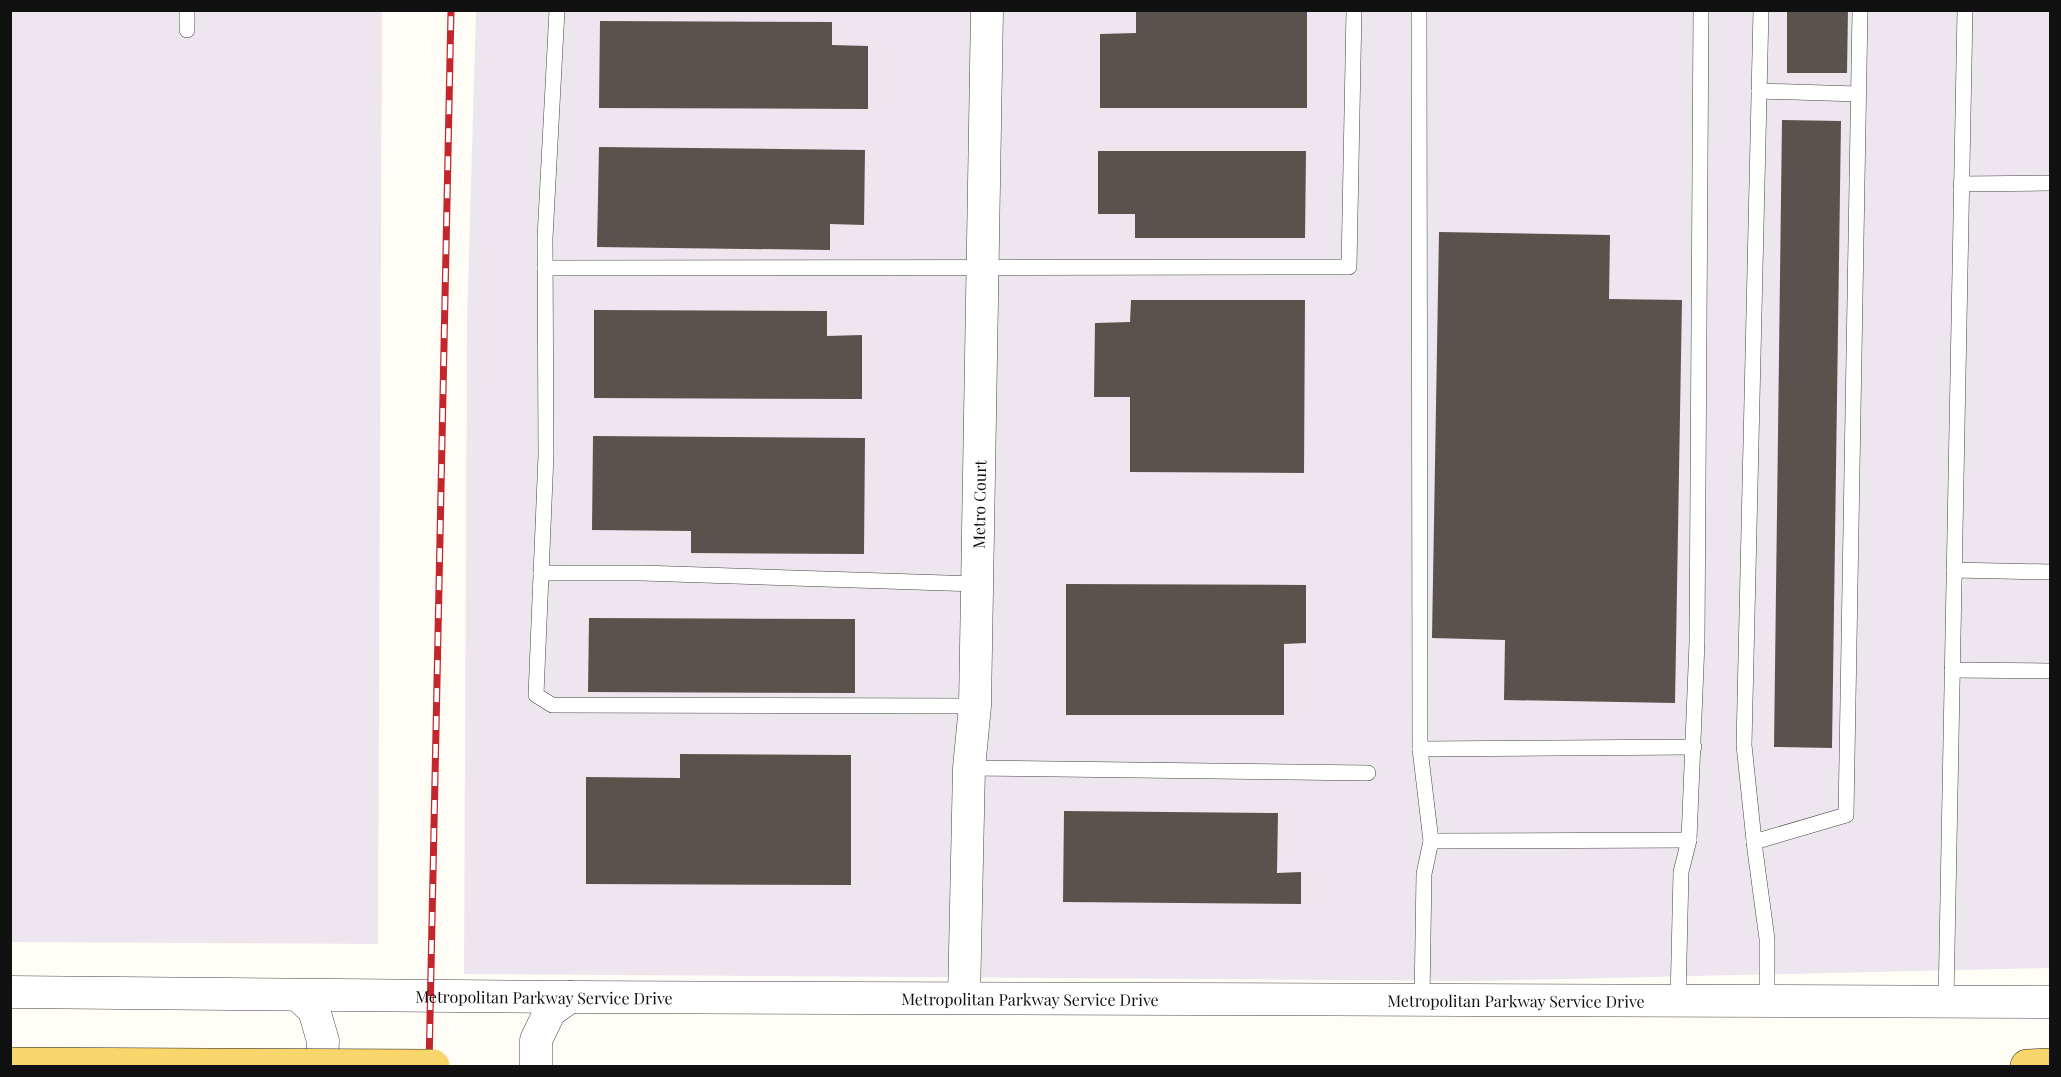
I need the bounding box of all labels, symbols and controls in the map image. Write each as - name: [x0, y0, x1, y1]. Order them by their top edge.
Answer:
- street label: Metro Court: [967, 459, 990, 549]
- street label: Metropolitan Parkway Service Drive: [415, 985, 673, 1008]
- street label: Metropolitan Parkway Service Drive: [901, 988, 1159, 1009]
- street label: Metropolitan Parkway Service Drive: [1387, 989, 1645, 1011]

